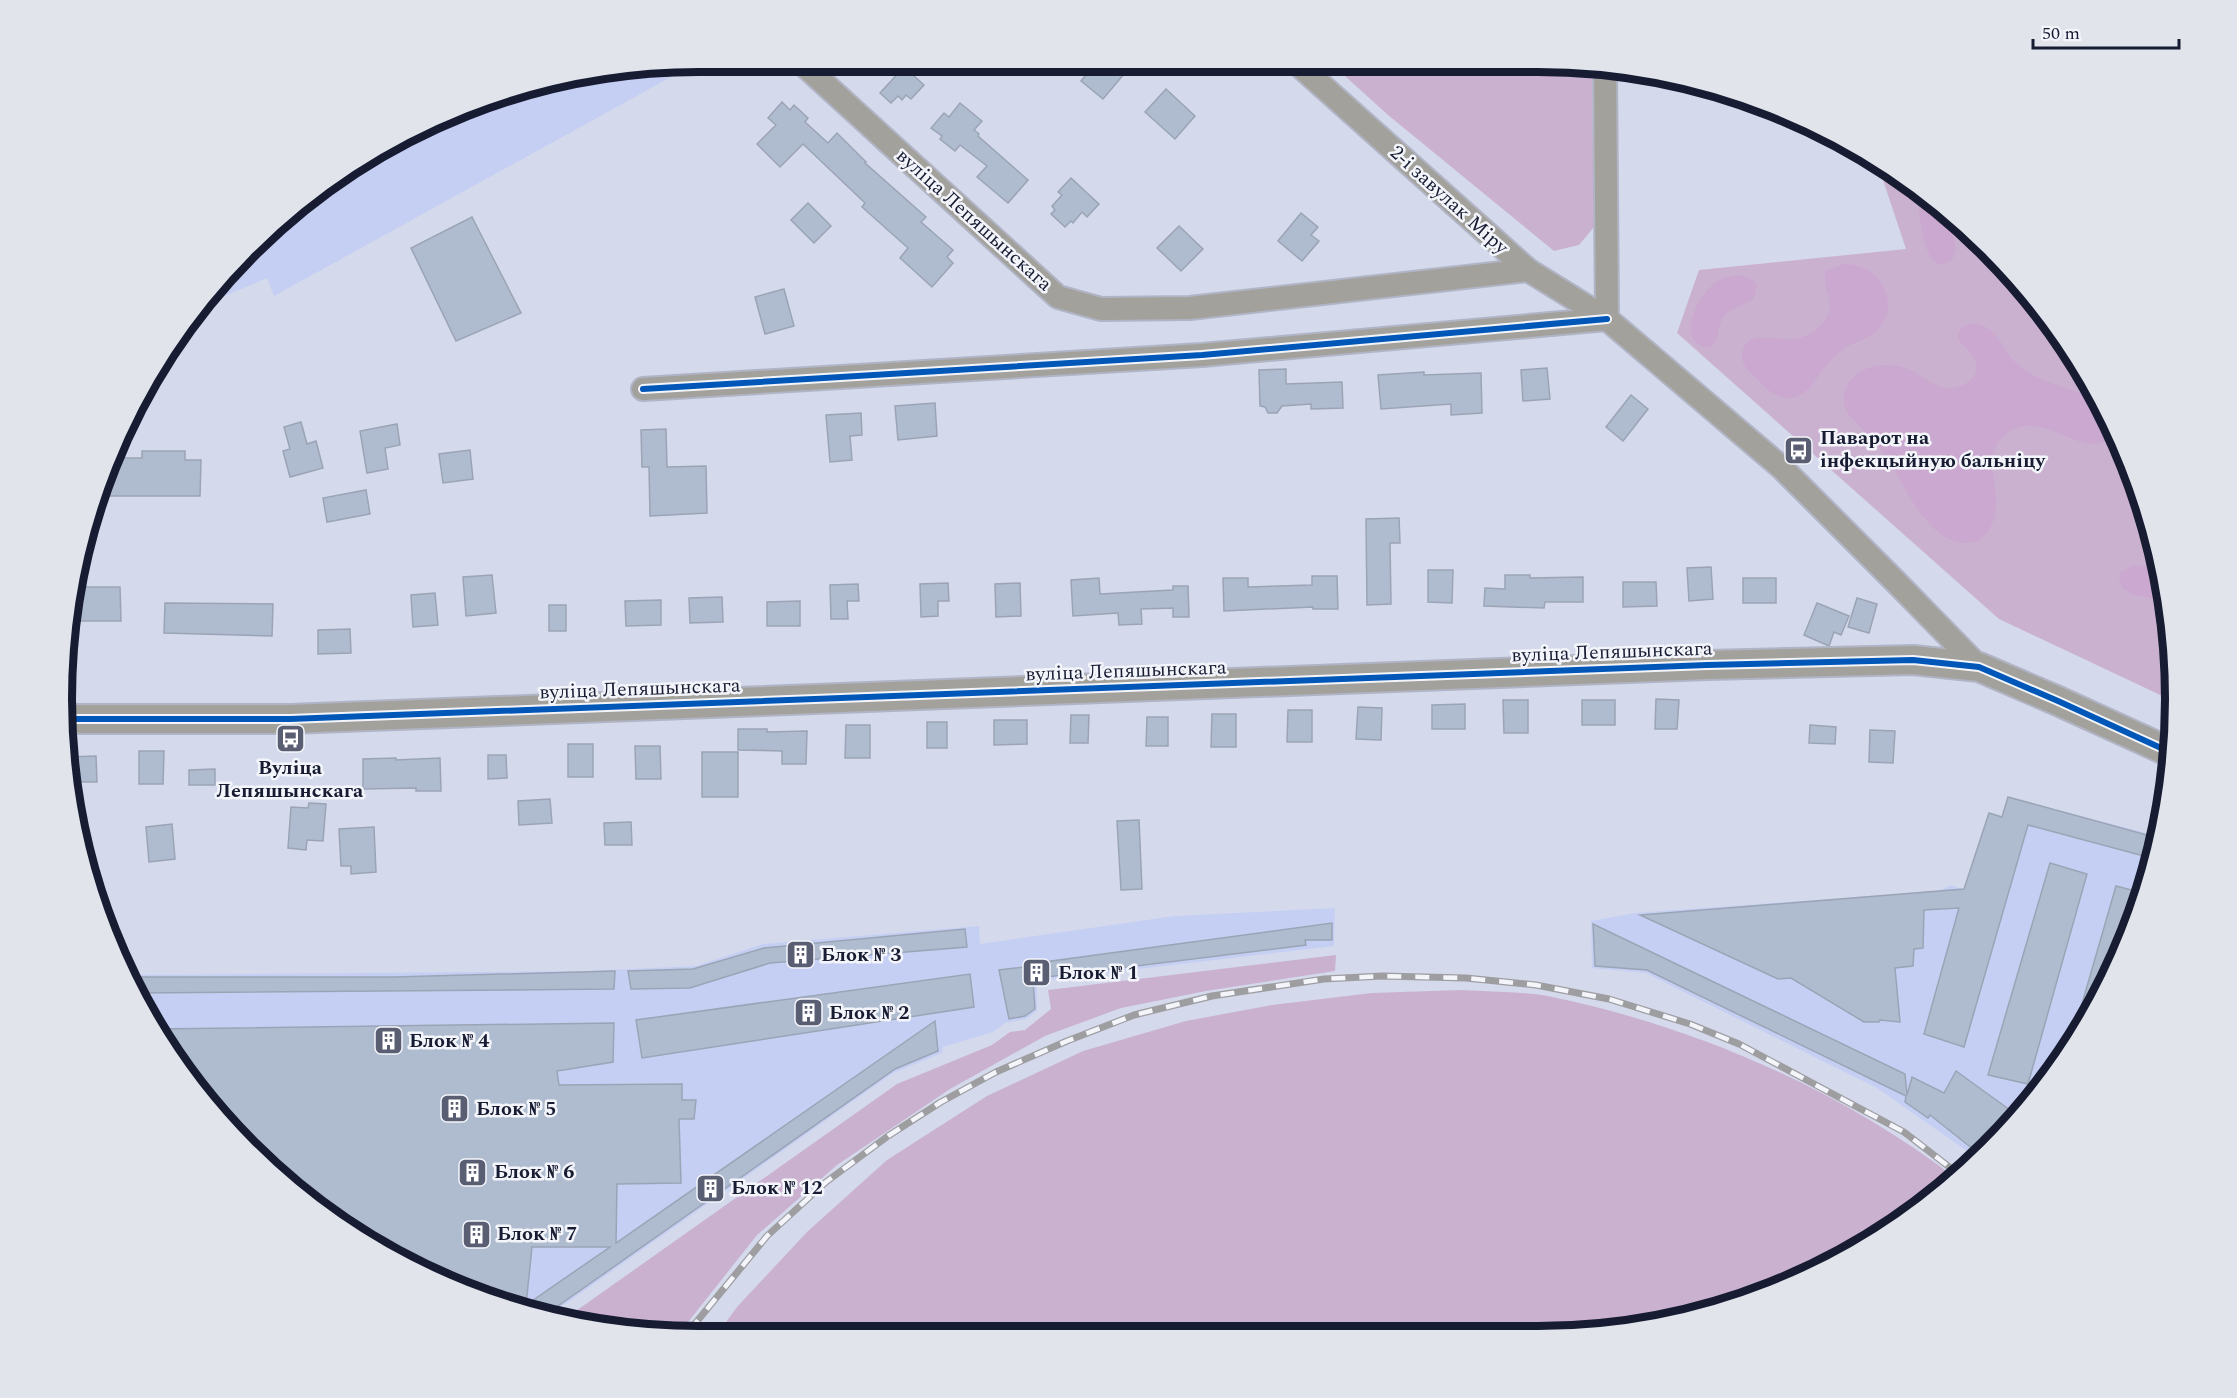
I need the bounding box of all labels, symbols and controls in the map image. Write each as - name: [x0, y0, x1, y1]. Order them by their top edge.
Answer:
- scale bar: [2033, 12, 2178, 50]
- text: 50 m: [2042, 20, 2080, 47]
- street label: 2-і завулак Міру: [1383, 138, 1516, 263]
- street label: вуліца Лепяшынскага: [889, 141, 1059, 299]
- place label: Паварот на інфекцыйную бальніцу: [1820, 423, 2046, 476]
- bus stop icon: Паварот на інфекцыйную бальніцу: [1783, 434, 1815, 466]
- street label: вуліца Лепяшынскага: [1511, 633, 1713, 671]
- street label: вуліца Лепяшынскага: [1025, 652, 1227, 690]
- street label: вуліца Лепяшынскага: [539, 670, 741, 708]
- bus stop icon: Вуліца Лепяшынскага: [274, 722, 306, 754]
- place label: Вуліца Лепяшынскага: [217, 753, 364, 806]
- building icon: Блок № 3: [784, 939, 816, 971]
- place label: Блок № 3: [821, 940, 902, 970]
- building icon: Блок № 1: [1021, 957, 1053, 989]
- place label: Блок № 1: [1058, 958, 1139, 988]
- building icon: Блок № 2: [792, 997, 824, 1029]
- place label: Блок № 2: [829, 998, 910, 1028]
- building icon: Блок № 4: [372, 1025, 404, 1057]
- place label: Блок № 4: [409, 1026, 490, 1056]
- building icon: Блок № 5: [439, 1093, 471, 1125]
- place label: Блок № 5: [476, 1094, 557, 1124]
- building icon: Блок № 6: [457, 1156, 489, 1188]
- place label: Блок № 6: [494, 1157, 575, 1187]
- building icon: Блок № 12: [694, 1172, 726, 1204]
- place label: Блок № 12: [731, 1173, 823, 1203]
- building icon: Блок № 7: [460, 1218, 492, 1250]
- place label: Блок № 7: [497, 1219, 578, 1249]

